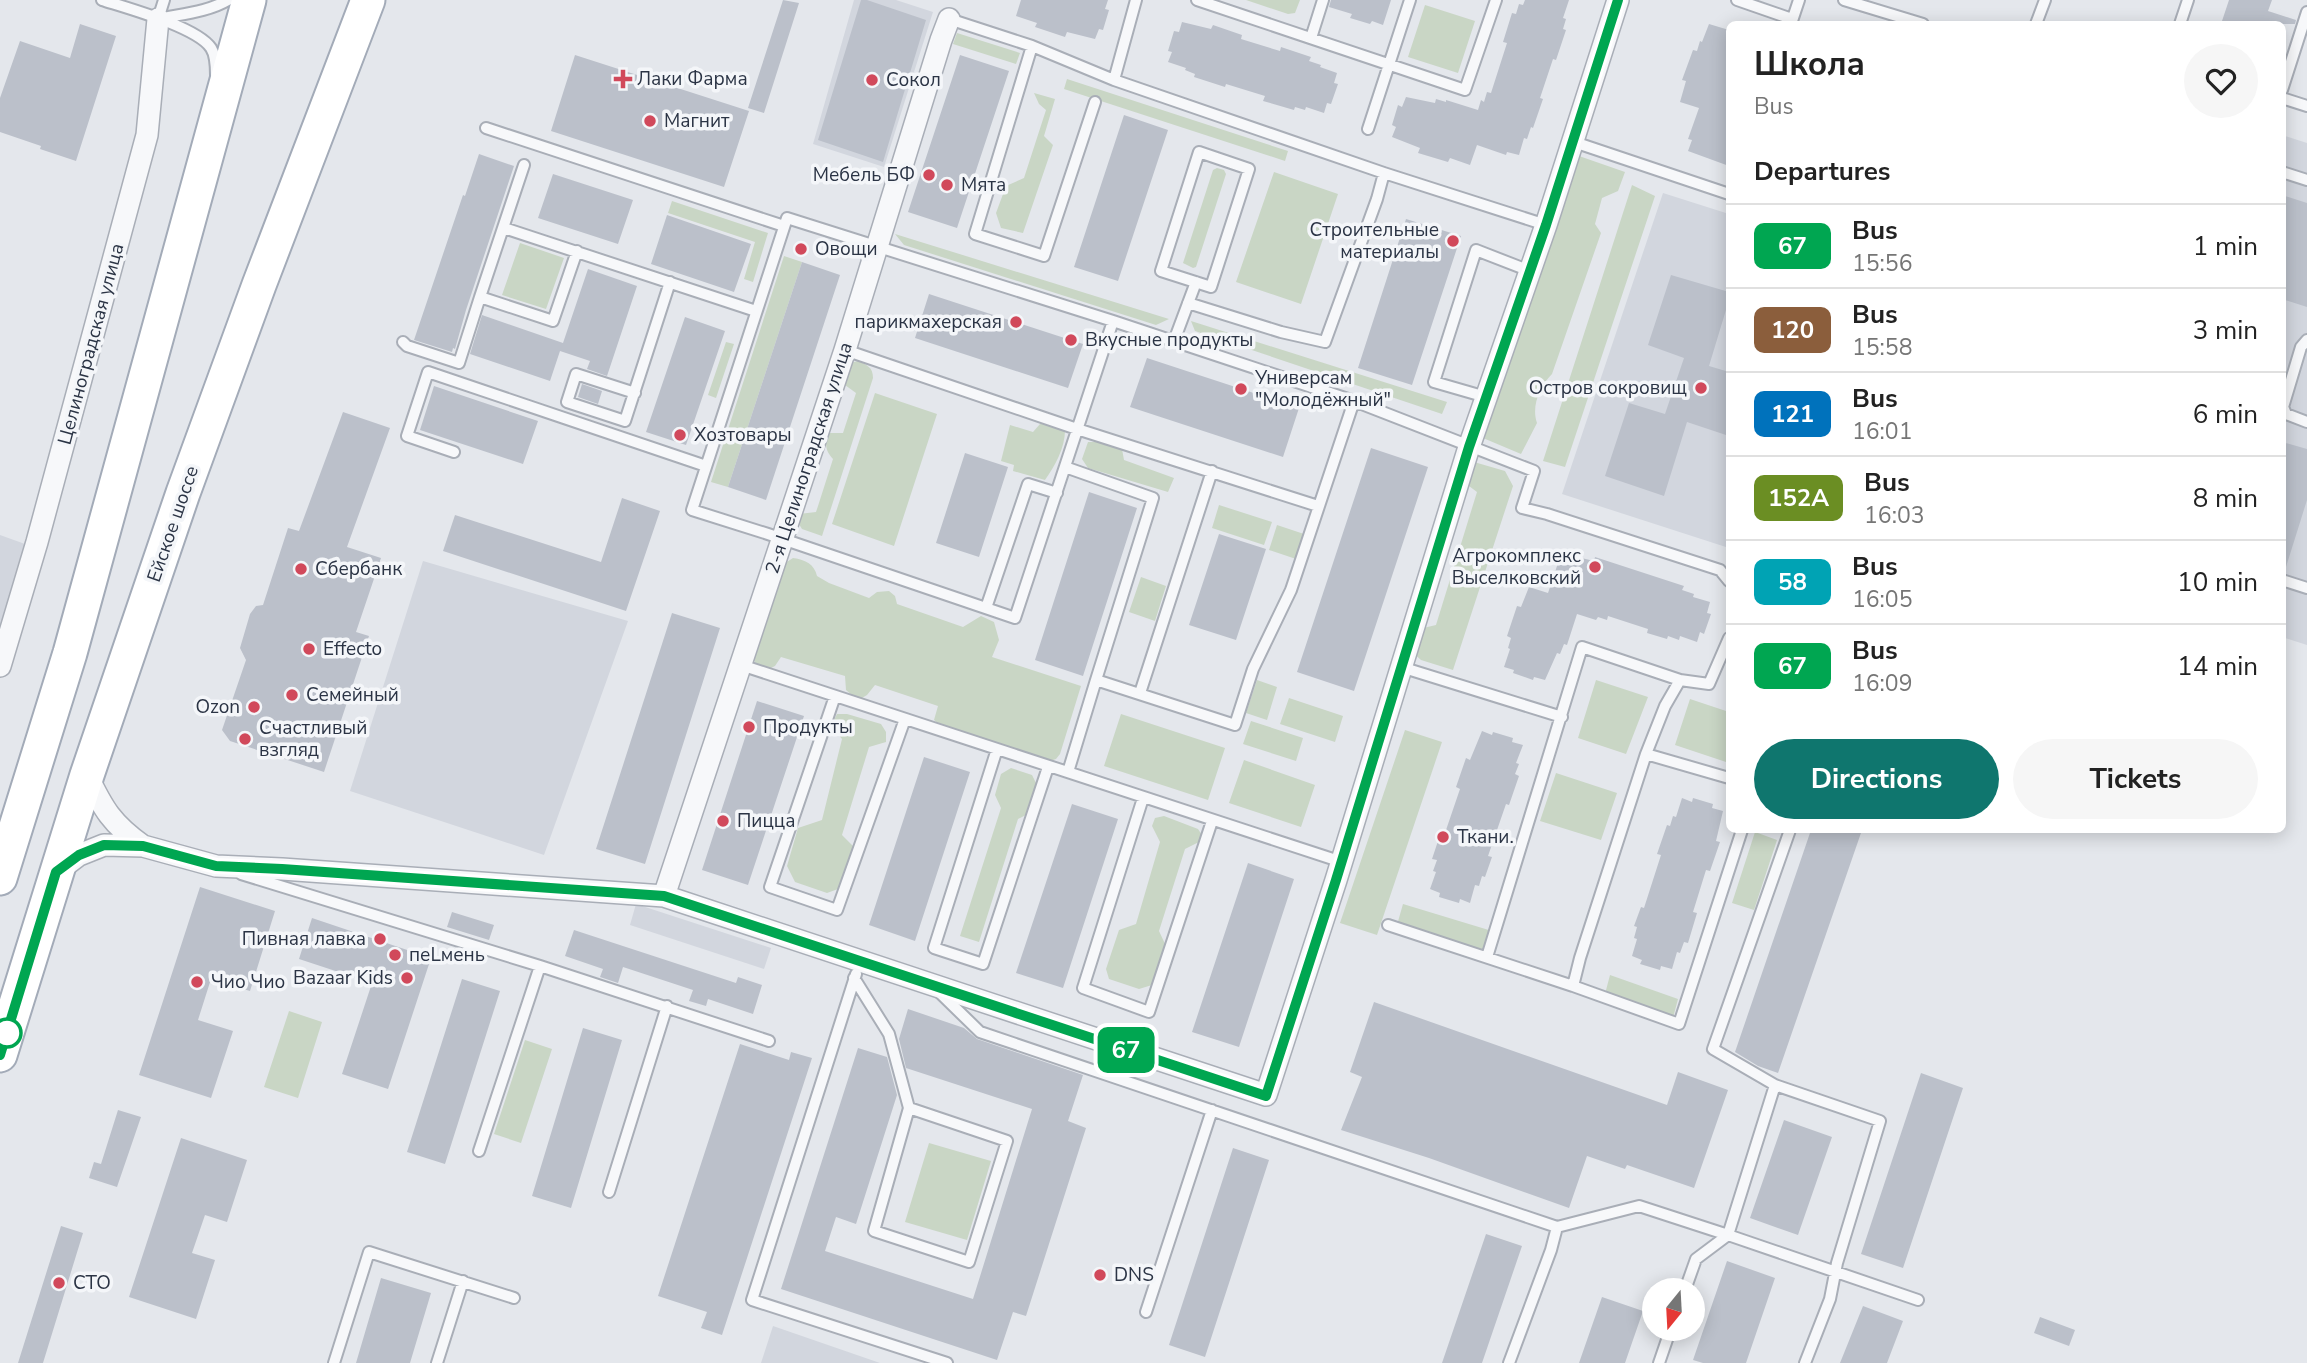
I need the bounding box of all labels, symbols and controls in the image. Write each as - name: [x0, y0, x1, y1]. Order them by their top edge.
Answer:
- text: Школа: [1754, 42, 1865, 87]
- button: heart: [2184, 44, 2258, 118]
- place label: Лаки Фарма: [637, 66, 748, 92]
- place label: Сокол: [886, 67, 941, 93]
- marker: Лаки Фарма: [615, 71, 631, 87]
- marker: Сокол: [864, 72, 880, 88]
- text: Bus: [1754, 91, 1794, 122]
- place label: Магнит: [664, 108, 730, 134]
- marker: Магнит: [642, 113, 658, 129]
- text: Departures: [1754, 154, 1890, 189]
- place label: Мебель БФ: [813, 162, 915, 188]
- marker: Мебель БФ: [921, 167, 937, 183]
- place label: Мята: [961, 172, 1006, 198]
- marker: Мята: [939, 177, 955, 193]
- text: Bus: [1852, 213, 1898, 248]
- place label: Строительные материалы: [1310, 217, 1439, 265]
- text: 1 min: [2193, 229, 2258, 264]
- text: 67: [1778, 230, 1807, 262]
- marker: Строительные материалы: [1445, 233, 1461, 249]
- place label: Овощи: [815, 236, 877, 262]
- street label: Целиноградская улица: [52, 240, 130, 448]
- marker: Овощи: [793, 241, 809, 257]
- text: 15:56: [1852, 248, 1912, 279]
- text: Bus: [1852, 297, 1898, 332]
- place label: парикмахерская: [855, 309, 1002, 335]
- text: 3 min: [2193, 313, 2258, 348]
- marker: парикмахерская: [1008, 314, 1024, 330]
- text: 120: [1771, 314, 1814, 346]
- place label: Вкусные продукты: [1085, 327, 1254, 353]
- marker: Вкусные продукты: [1063, 332, 1079, 348]
- text: 15:58: [1852, 332, 1912, 363]
- street label: 2-я Целиноградская улица: [759, 339, 859, 577]
- place label: Универсам "Молодёжный": [1254, 365, 1391, 413]
- place label: Остров сокровищ: [1529, 375, 1687, 401]
- marker: Остров сокровищ: [1693, 380, 1709, 396]
- marker: Универсам "Молодёжный": [1233, 381, 1249, 397]
- text: Bus: [1852, 381, 1898, 416]
- text: 6 min: [2193, 397, 2258, 432]
- text: 121: [1771, 398, 1814, 430]
- text: 16:01: [1852, 416, 1912, 447]
- place label: Хозтовары: [694, 422, 792, 448]
- marker: Хозтовары: [672, 427, 688, 443]
- street label: Ейское шоссе: [141, 462, 205, 586]
- text: Bus: [1864, 465, 1910, 500]
- text: 8 min: [2193, 481, 2258, 516]
- text: 152A: [1768, 482, 1829, 514]
- text: 16:03: [1864, 500, 1925, 531]
- place label: Агрокомплекс Выселковский: [1452, 543, 1581, 591]
- text: Bus: [1852, 549, 1898, 584]
- place label: Сбербанк: [315, 556, 402, 582]
- marker: Агрокомплекс Выселковский: [1587, 559, 1603, 575]
- marker: Сбербанк: [293, 561, 309, 577]
- text: 10 min: [2177, 565, 2258, 600]
- text: 58: [1778, 566, 1807, 598]
- text: 16:05: [1852, 584, 1912, 615]
- text: Bus: [1852, 633, 1898, 668]
- place label: Effecto: [323, 636, 382, 662]
- marker: Effecto: [301, 641, 317, 657]
- text: 14 min: [2177, 649, 2258, 684]
- text: 67: [1778, 650, 1807, 682]
- text: 16:09: [1852, 668, 1912, 699]
- place label: Семейный: [306, 682, 399, 708]
- marker: Семейный: [284, 687, 300, 703]
- place label: Ozon: [195, 694, 240, 720]
- marker: Ozon: [246, 699, 262, 715]
- place label: Продукты: [763, 714, 853, 740]
- place label: Счастливый взгляд: [259, 715, 367, 763]
- marker: Продукты: [741, 719, 757, 735]
- marker: Счастливый взгляд: [237, 731, 253, 747]
- button: Directions: [1754, 739, 1999, 819]
- button: Tickets: [2013, 739, 2258, 819]
- place label: Пицца: [737, 808, 795, 834]
- marker: Пицца: [715, 813, 731, 829]
- place label: Ткани.: [1457, 824, 1514, 850]
- marker: Ткани.: [1435, 829, 1451, 845]
- place label: Пивная лавка: [242, 926, 366, 952]
- marker: Пивная лавка: [372, 931, 388, 947]
- place label: пеLмень: [409, 942, 485, 968]
- marker: пеLмень: [387, 947, 403, 963]
- place label: Bazaar Kids: [293, 965, 393, 991]
- place label: Чио Чио: [211, 969, 285, 995]
- marker: Bazaar Kids: [399, 970, 415, 986]
- marker: Чио Чио: [189, 974, 205, 990]
- unlabelled marker: [0, 1018, 22, 1048]
- line badge: 67: [1094, 1027, 1158, 1073]
- text: 67: [1112, 1034, 1140, 1066]
- place label: DNS: [1114, 1262, 1154, 1288]
- marker: DNS: [1092, 1267, 1108, 1283]
- place label: СТО: [73, 1270, 111, 1296]
- marker: СТО: [51, 1275, 67, 1291]
- north arrow: [1642, 1278, 1704, 1340]
- map controls: [1642, 1278, 1705, 1341]

